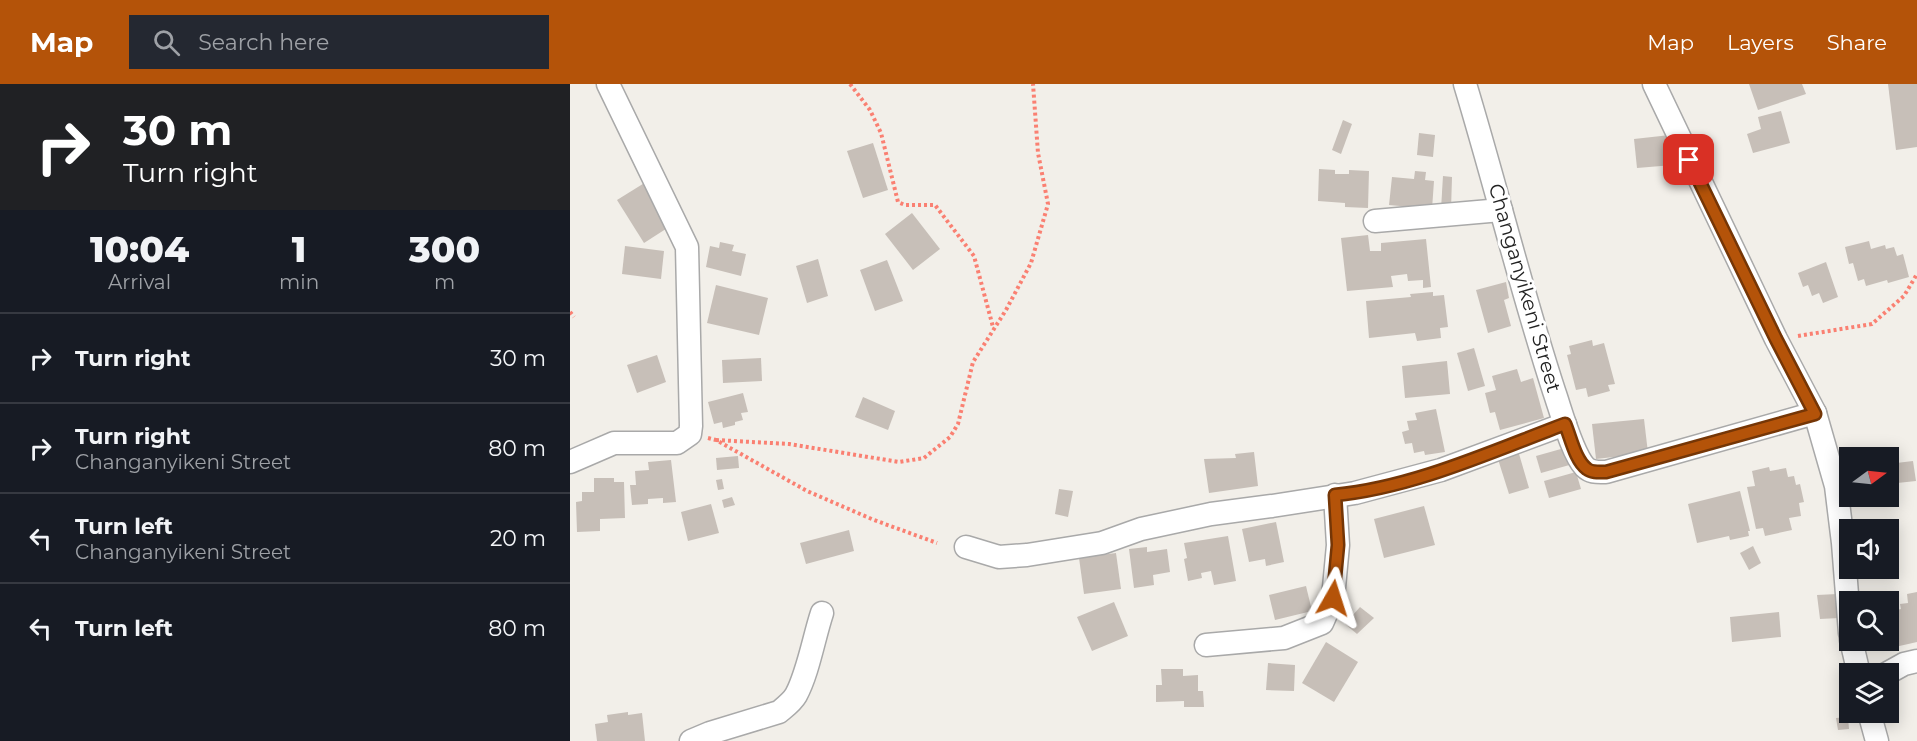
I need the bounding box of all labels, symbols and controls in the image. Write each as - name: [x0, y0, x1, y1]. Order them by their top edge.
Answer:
- search box: [129, 15, 549, 69]
- text: Map: [30, 25, 93, 59]
- icon: search: [150, 26, 183, 59]
- text: Search here: [198, 29, 329, 56]
- text: Map: [1647, 30, 1694, 55]
- text: Layers: [1727, 30, 1794, 55]
- text: Share: [1827, 30, 1887, 55]
- text: 30 m: [123, 104, 232, 156]
- icon: right: [24, 108, 102, 186]
- pin: [1663, 134, 1714, 185]
- icon: arrive: [1672, 143, 1705, 176]
- text: Turn right: [123, 156, 258, 189]
- street label: Changanyikeni Street: [1484, 181, 1566, 395]
- text: 10:04: [90, 227, 189, 271]
- text: 1: [292, 227, 306, 271]
- text: 300: [409, 227, 480, 271]
- text: Arrival: [108, 270, 171, 294]
- text: min: [279, 270, 319, 294]
- text: m: [434, 270, 455, 294]
- icon: right: [24, 342, 57, 375]
- text: Turn right: [75, 345, 190, 372]
- text: 30 m: [490, 345, 546, 372]
- text: Turn right: [75, 423, 190, 450]
- icon: right: [24, 432, 57, 465]
- text: 80 m: [488, 435, 546, 462]
- north arrow: [1839, 447, 1899, 507]
- map controls: [1839, 447, 1899, 723]
- text: Changanyikeni Street: [75, 450, 291, 474]
- text: Turn left: [75, 513, 173, 540]
- button: sound: [1839, 519, 1899, 579]
- icon: left: [24, 522, 57, 555]
- text: 20 m: [490, 525, 546, 552]
- text: Changanyikeni Street: [75, 540, 291, 564]
- position arrow: [1301, 566, 1365, 630]
- button: search: [1839, 591, 1899, 651]
- icon: left: [24, 612, 57, 645]
- text: Turn left: [75, 615, 173, 642]
- text: 80 m: [488, 615, 546, 642]
- button: layers: [1839, 663, 1899, 723]

